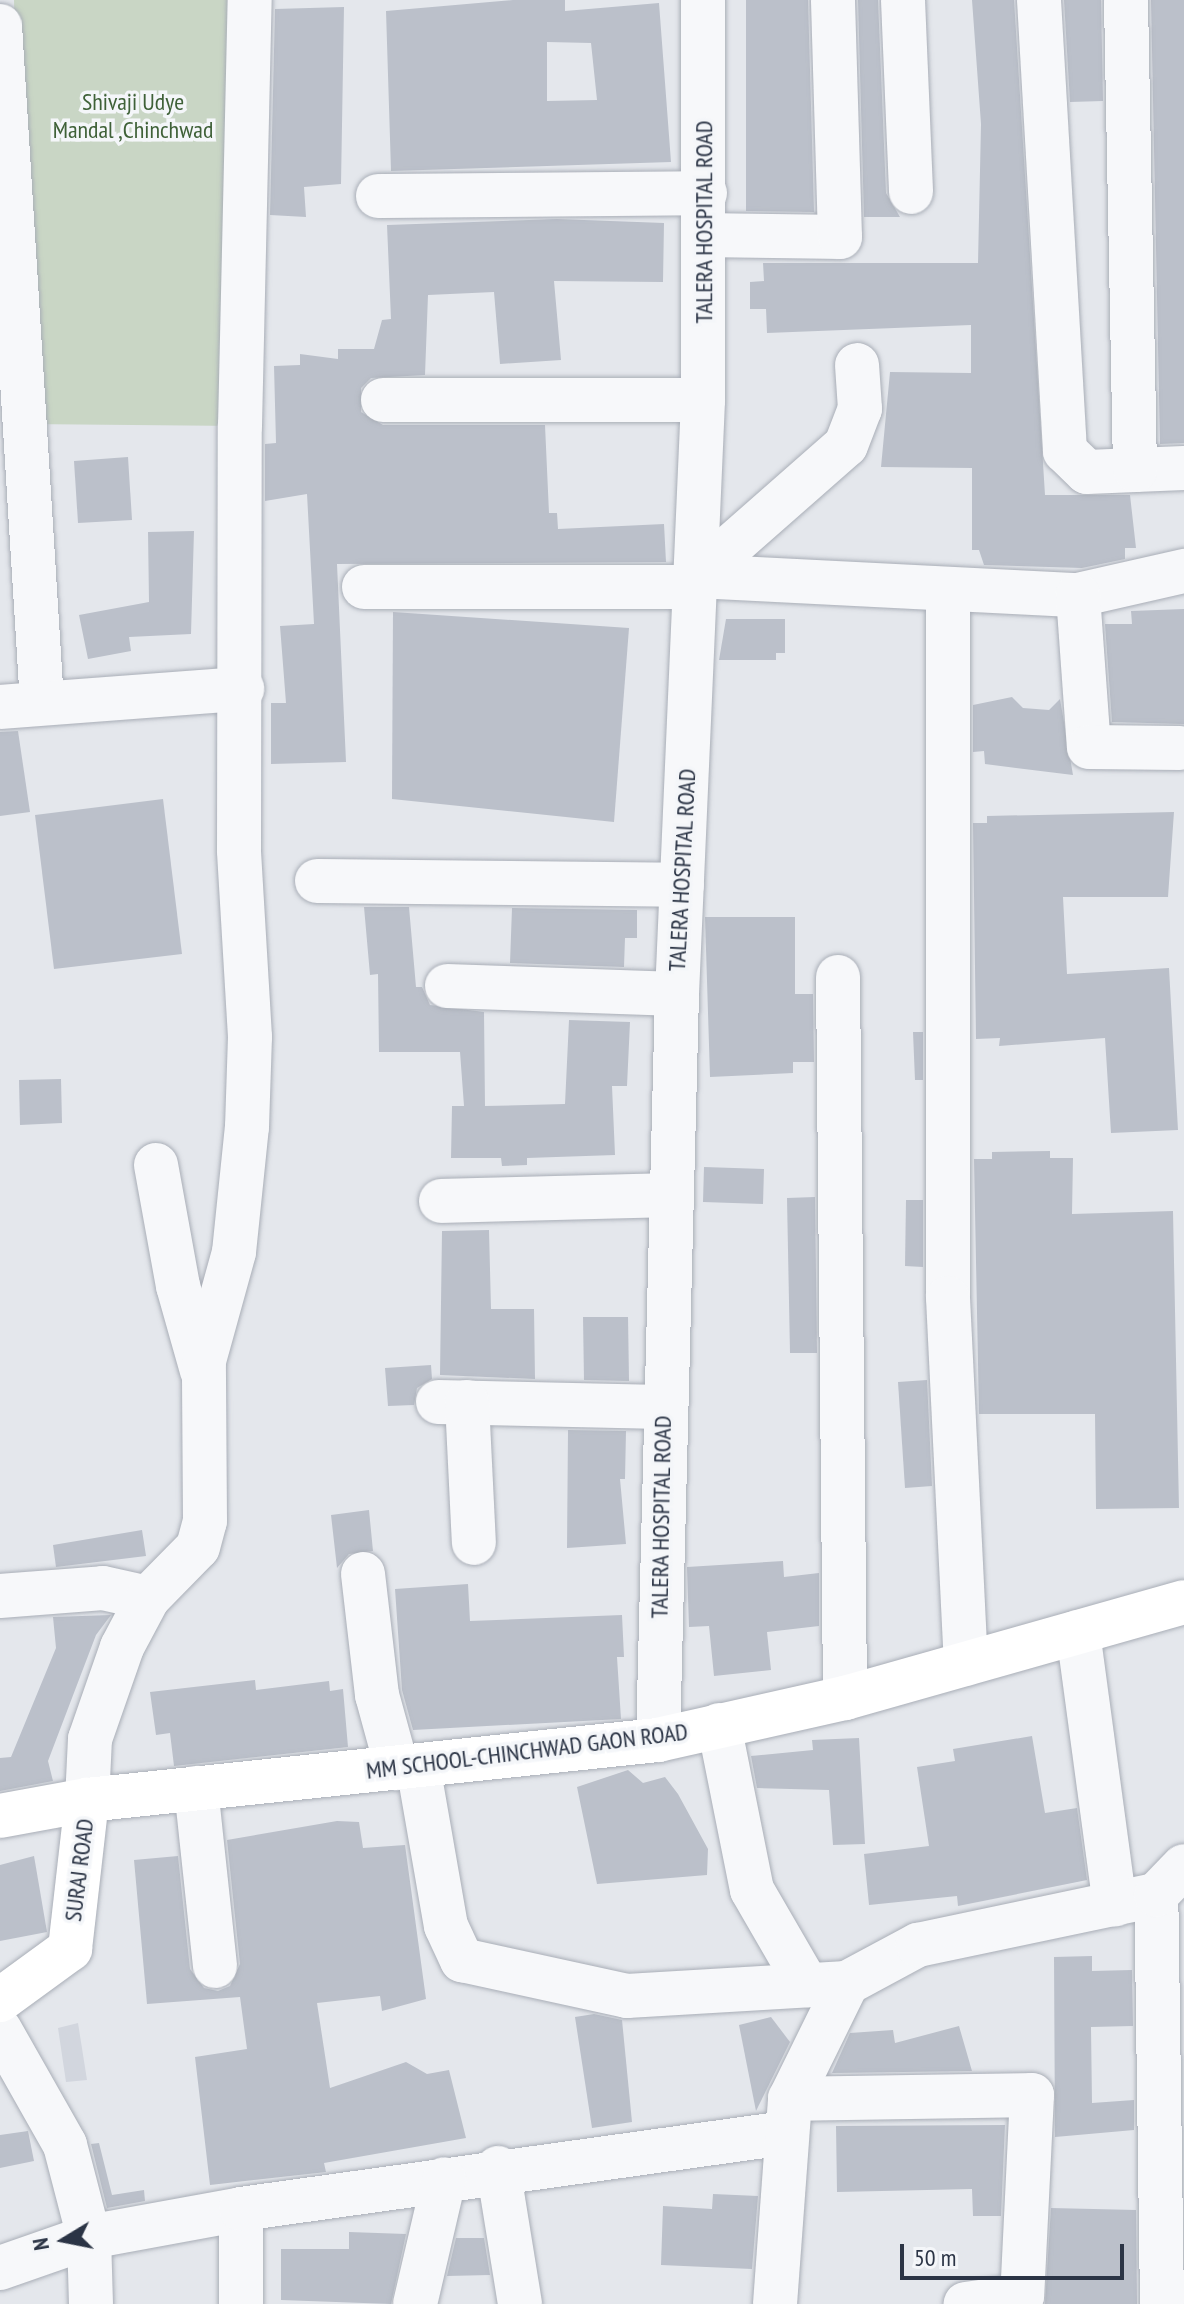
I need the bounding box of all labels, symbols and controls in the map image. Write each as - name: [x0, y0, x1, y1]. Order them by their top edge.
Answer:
- park label: Shivaji Udye Mandal ,Chinchwad: [52, 88, 214, 144]
- street label: TALERA HOSPITAL ROAD: [690, 120, 718, 324]
- street label: TALERA HOSPITAL ROAD: [662, 767, 702, 973]
- street label: TALERA HOSPITAL ROAD: [645, 1415, 677, 1619]
- street label: MM SCHOOL-CHINCHWAD GAON ROAD: [365, 1717, 689, 1785]
- street label: SURAJ ROAD: [58, 1817, 100, 1923]
- north arrow: [24, 2200, 104, 2280]
- scale bar: [904, 2228, 1128, 2278]
- text: N: [26, 2236, 55, 2252]
- text: 50 m: [914, 2242, 956, 2273]

